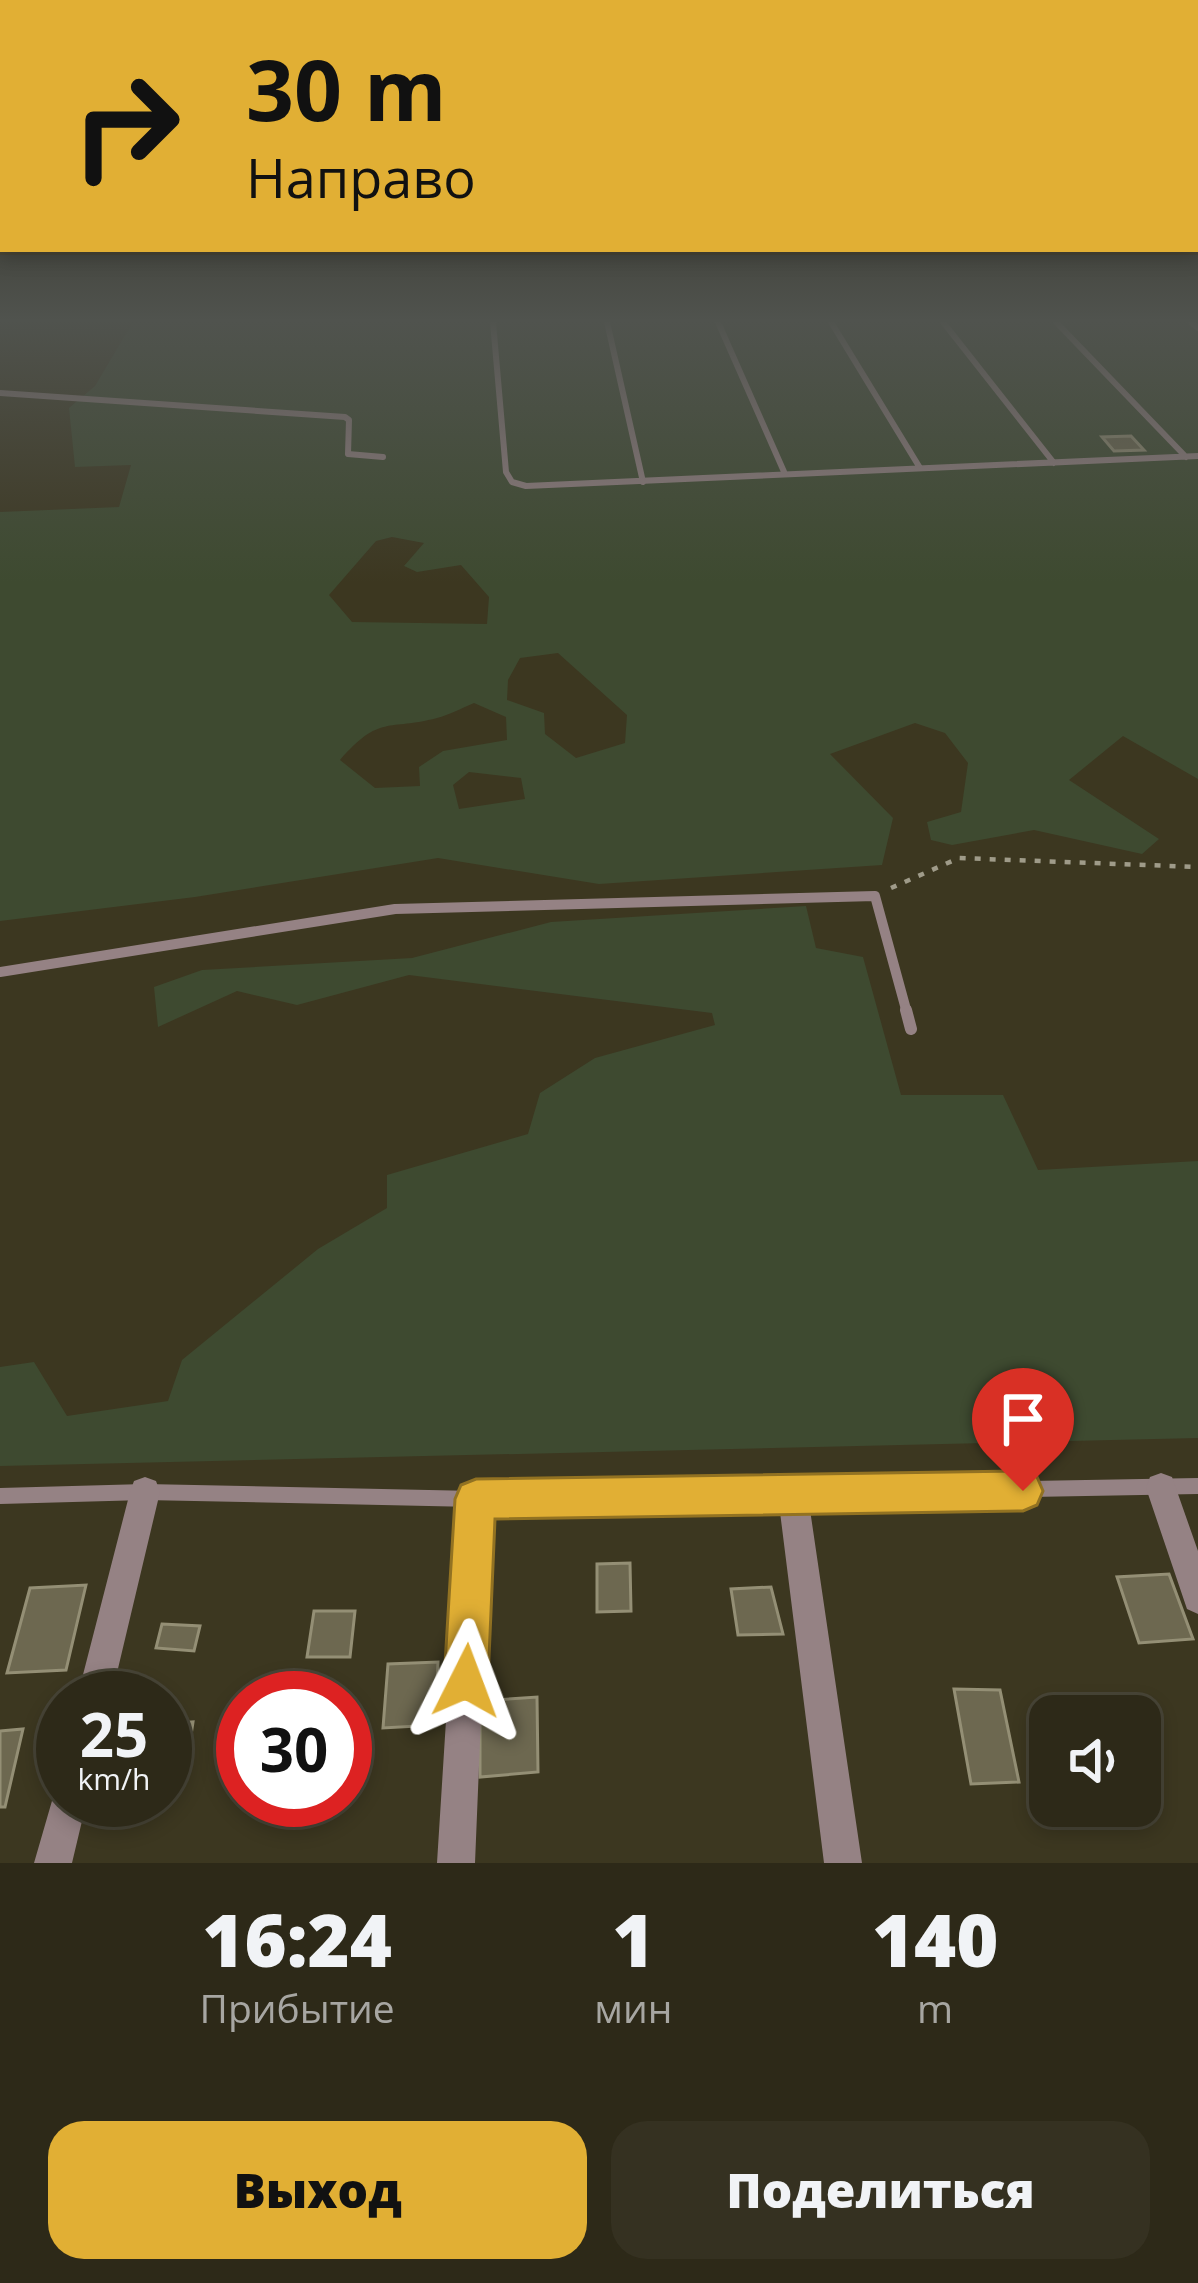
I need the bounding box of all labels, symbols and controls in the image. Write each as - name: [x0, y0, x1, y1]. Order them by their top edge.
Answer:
- text: 30 m: [246, 31, 446, 146]
- icon: right: [48, 48, 204, 204]
- text: Направо: [246, 140, 476, 214]
- pin: [972, 1368, 1074, 1491]
- icon: arrive: [990, 1386, 1056, 1452]
- position arrow: [403, 1618, 529, 1744]
- speed limit sign: 30: [216, 1671, 372, 1827]
- text: 25: [80, 1693, 148, 1775]
- map controls: [1029, 1695, 1161, 1827]
- button: sound: [1029, 1695, 1161, 1827]
- text: km/h: [78, 1758, 150, 1799]
- text: 16:24: [202, 1890, 392, 1988]
- text: 1: [612, 1890, 654, 1988]
- text: 140: [872, 1890, 998, 1988]
- text: Прибытие: [200, 1981, 395, 2034]
- text: мин: [594, 1981, 672, 2034]
- text: m: [917, 1981, 953, 2034]
- button: Выход: [48, 2121, 587, 2259]
- button: Поделиться: [611, 2121, 1150, 2259]

